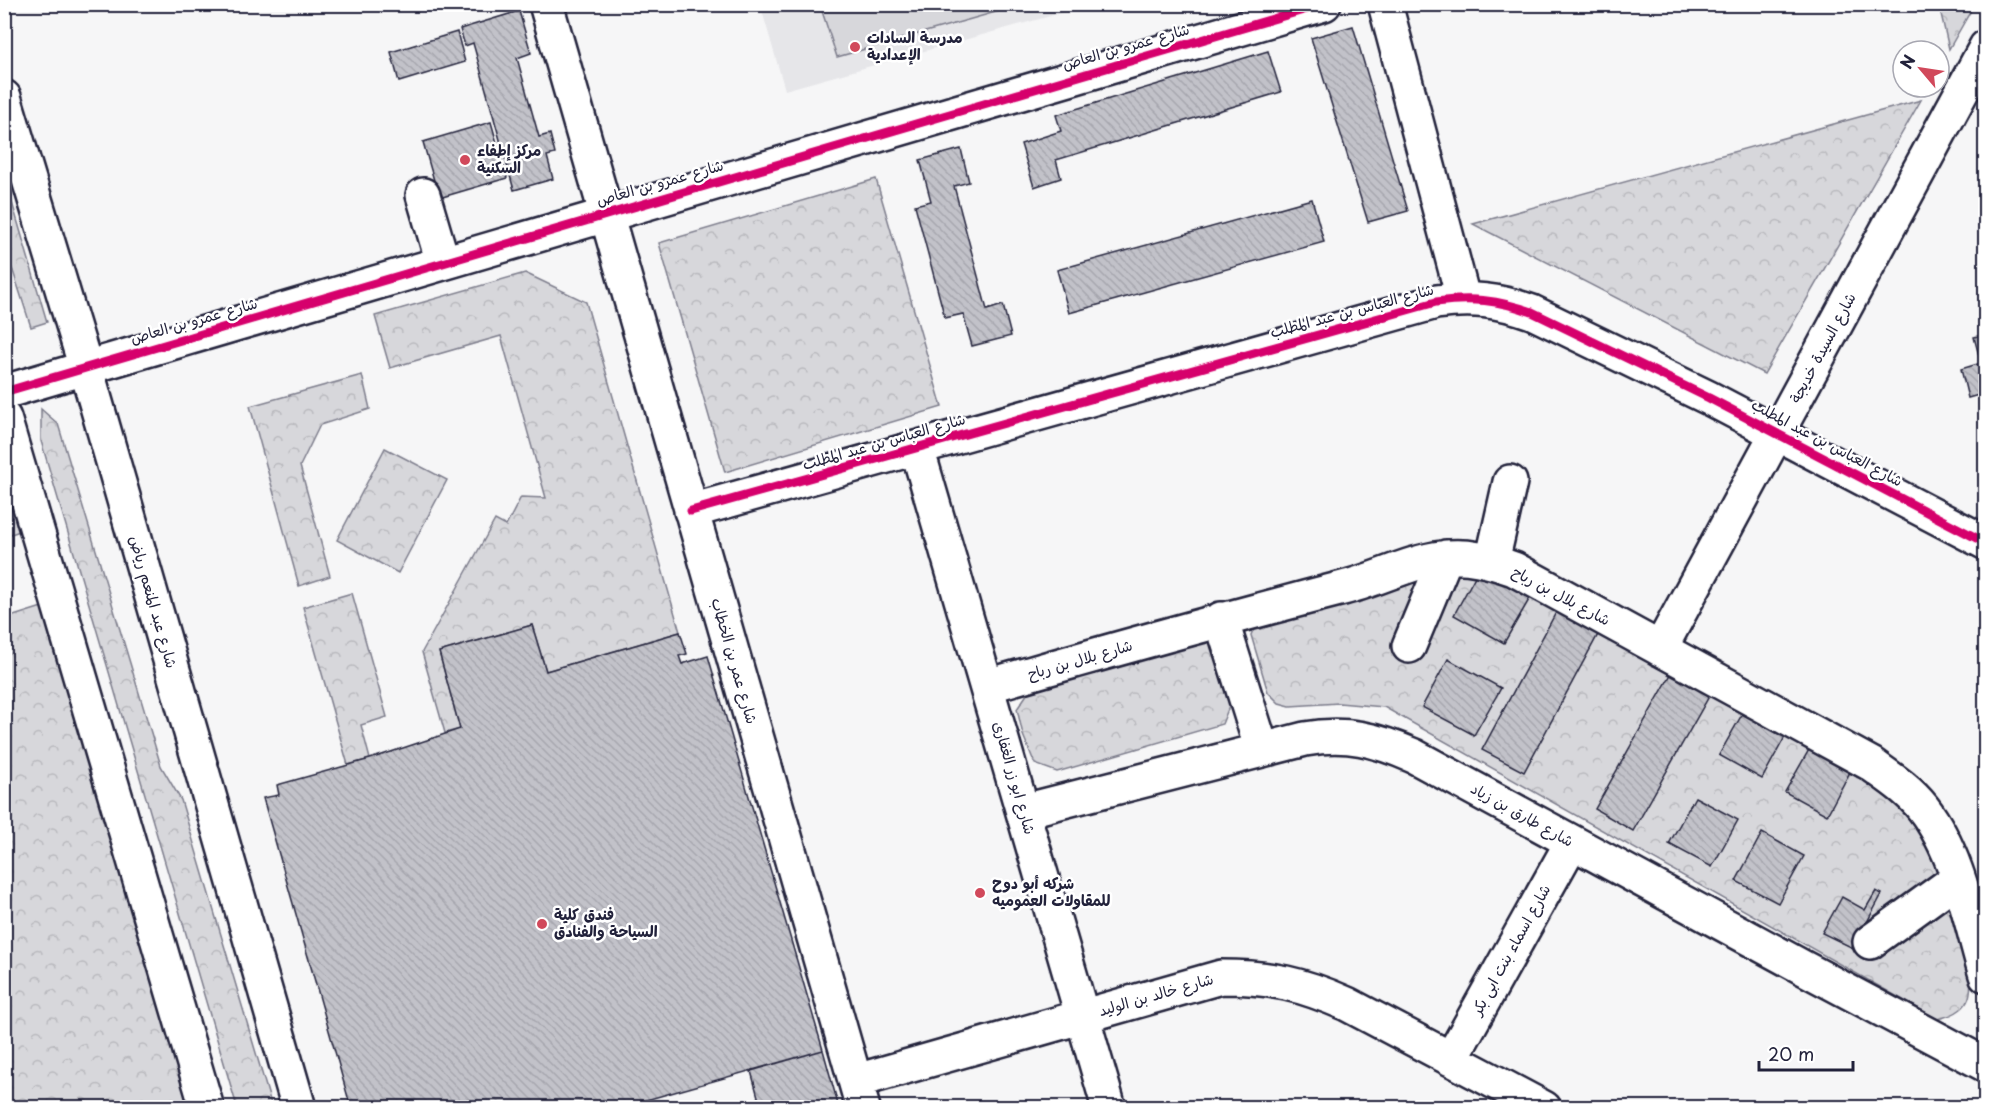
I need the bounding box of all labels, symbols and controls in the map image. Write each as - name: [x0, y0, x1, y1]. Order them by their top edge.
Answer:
- street label: شارع عمرو بن العاص: [1059, 16, 1192, 75]
- place label: مدرسة السادات الإعدادية: [867, 25, 963, 65]
- north arrow: [1891, 39, 1951, 99]
- marker: مدرسة السادات الإعدادية: [848, 40, 862, 54]
- text: N: [1893, 50, 1921, 73]
- place label: مركز إطفاء السكنية: [477, 138, 541, 178]
- street label: شارع عمرو بن العاص: [593, 152, 726, 211]
- marker: مركز إطفاء السكنية: [458, 153, 472, 167]
- street label: شارع العباس بن عبد المطلب: [1267, 277, 1436, 342]
- street label: شارع السيدة خديجة: [1783, 288, 1861, 407]
- street label: شارع عمرو بن العاص: [127, 290, 260, 349]
- street label: شارع العباس بن عبد المطلب: [1748, 392, 1908, 491]
- street label: شارع العباس بن عبد المطلب: [799, 406, 968, 475]
- street label: شارع عبد المنعم رياض: [123, 533, 184, 671]
- street label: شارع بلال بن رباح: [1508, 559, 1615, 630]
- street label: شارع عمر بن الخطاب: [706, 595, 764, 726]
- street label: شارع بلال بن رباح: [1024, 633, 1135, 685]
- street label: شارع ابو زر الغفارى: [988, 718, 1043, 837]
- street label: شارع طارق بن زياد: [1467, 776, 1578, 851]
- place label: شركه أبو دوح للمقاولات العموميه: [992, 871, 1110, 911]
- street label: شارع اسماء بنت ابى بكر: [1463, 880, 1555, 1021]
- marker: شركه أبو دوح للمقاولات العموميه: [973, 886, 987, 900]
- place label: فندق كلية السياحة والفنادق: [554, 902, 658, 942]
- marker: فندق كلية السياحة والفنادق: [535, 917, 549, 931]
- street label: شارع خالد بن الوليد: [1095, 966, 1216, 1021]
- scale bar: [1759, 1034, 1854, 1072]
- text: 20 m: [1768, 1040, 1814, 1067]

